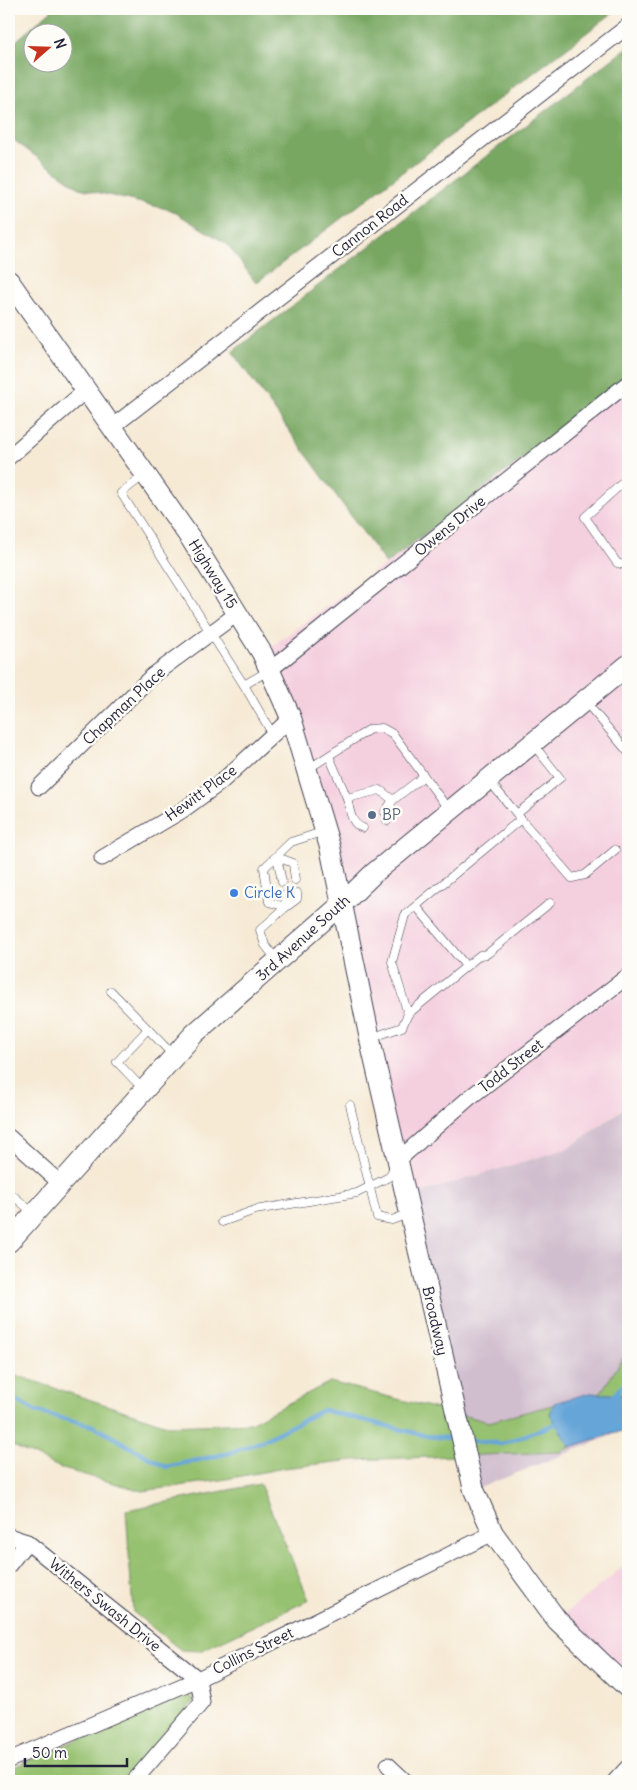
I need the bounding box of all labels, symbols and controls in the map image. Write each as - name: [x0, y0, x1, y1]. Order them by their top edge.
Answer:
- north arrow: [22, 22, 72, 72]
- text: N: [50, 36, 70, 51]
- street label: Cannon Road: [328, 190, 412, 261]
- street label: Owens Drive: [410, 491, 489, 560]
- street label: Highway 15: [185, 536, 242, 612]
- street label: Chapman Place: [78, 663, 169, 749]
- street label: Hewitt Place: [161, 760, 240, 825]
- place label: BP: [382, 805, 401, 824]
- marker: BP: [366, 809, 378, 821]
- place label: Circle K: [244, 883, 296, 902]
- marker: Circle K: [228, 887, 240, 899]
- street label: 3rd Avenue South: [252, 890, 354, 985]
- street label: Todd Street: [475, 1035, 547, 1097]
- street label: Broadway: [418, 1284, 453, 1357]
- street label: Withers Swash Drive: [46, 1554, 165, 1656]
- street label: Collins Street: [209, 1623, 296, 1678]
- scale bar: [25, 1735, 128, 1767]
- text: 50 m: [32, 1743, 67, 1762]

